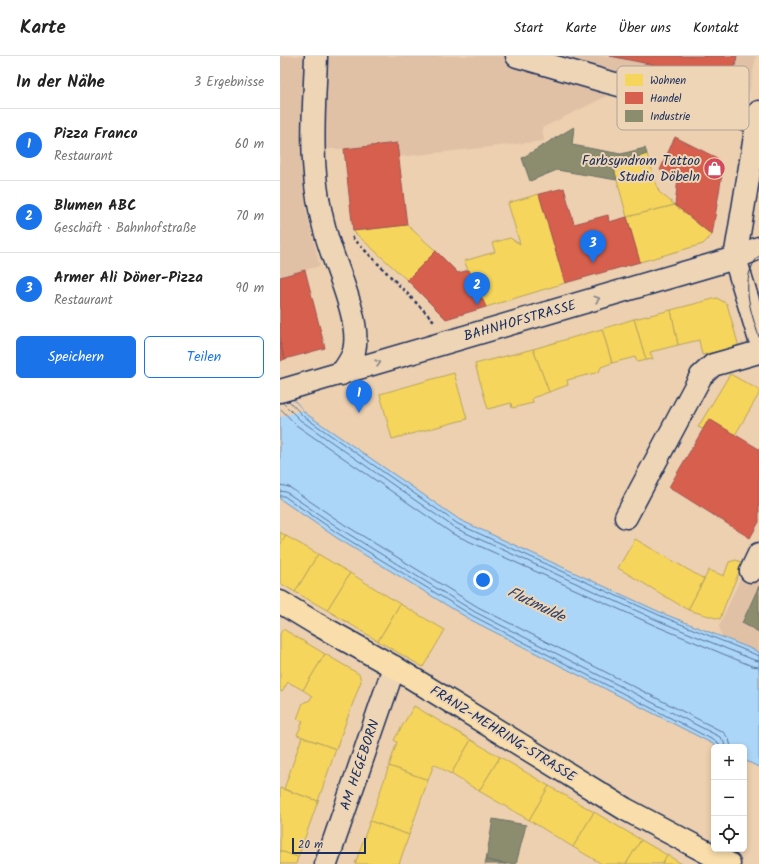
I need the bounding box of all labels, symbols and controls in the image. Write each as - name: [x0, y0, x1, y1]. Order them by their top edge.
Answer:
- text: Karte: [20, 13, 66, 43]
- text: Start: [514, 17, 543, 39]
- text: Karte: [565, 17, 597, 39]
- text: Über uns: [619, 17, 671, 39]
- text: Kontakt: [693, 17, 739, 39]
- legend: [617, 66, 749, 130]
- text: In der Nähe: [16, 69, 105, 96]
- text: 3 Ergebnisse: [194, 72, 264, 93]
- text: Wohnen: [650, 72, 686, 90]
- text: Handel: [650, 90, 682, 108]
- text: Industrie: [650, 108, 690, 126]
- text: Pizza Franco: [54, 122, 138, 146]
- text: 1: [27, 134, 31, 155]
- text: 60 m: [235, 134, 264, 155]
- text: Restaurant: [54, 146, 113, 167]
- place label: Farbsyndrom Tattoo Studio Döbeln: [582, 150, 700, 188]
- shop icon: Farbsyndrom Tattoo Studio Döbeln: [702, 156, 728, 182]
- text: Blumen ABC: [54, 194, 136, 218]
- text: 2: [25, 206, 33, 227]
- text: 70 m: [236, 206, 264, 227]
- text: Geschäft · Bahnhofstraße: [54, 218, 196, 239]
- pin: 3: [580, 230, 606, 263]
- text: Armer Ali Döner-Pizza: [54, 266, 203, 290]
- pin: 2: [464, 272, 490, 305]
- text: 3: [25, 278, 33, 299]
- text: 90 m: [236, 278, 264, 299]
- text: Restaurant: [54, 290, 113, 311]
- street label: BAHNHOFSTRASSE: [461, 294, 580, 348]
- one-way arrow: [593, 295, 600, 304]
- button: Speichern: [16, 336, 136, 378]
- button: Teilen: [144, 336, 264, 378]
- one-way arrow: [375, 359, 382, 368]
- pin: 1: [346, 380, 372, 413]
- your location: [473, 570, 493, 590]
- water label: Flutmulde: [503, 581, 570, 630]
- street label: FRANZ-MEHRING-STRASSE: [426, 680, 581, 788]
- street label: AM HEGEBORN: [334, 716, 386, 813]
- map controls: [711, 744, 747, 852]
- button: +: [711, 744, 747, 780]
- button: −: [711, 780, 747, 816]
- button: locate: [711, 816, 747, 852]
- scale bar: [292, 836, 366, 855]
- text: 20 m: [298, 836, 323, 854]

